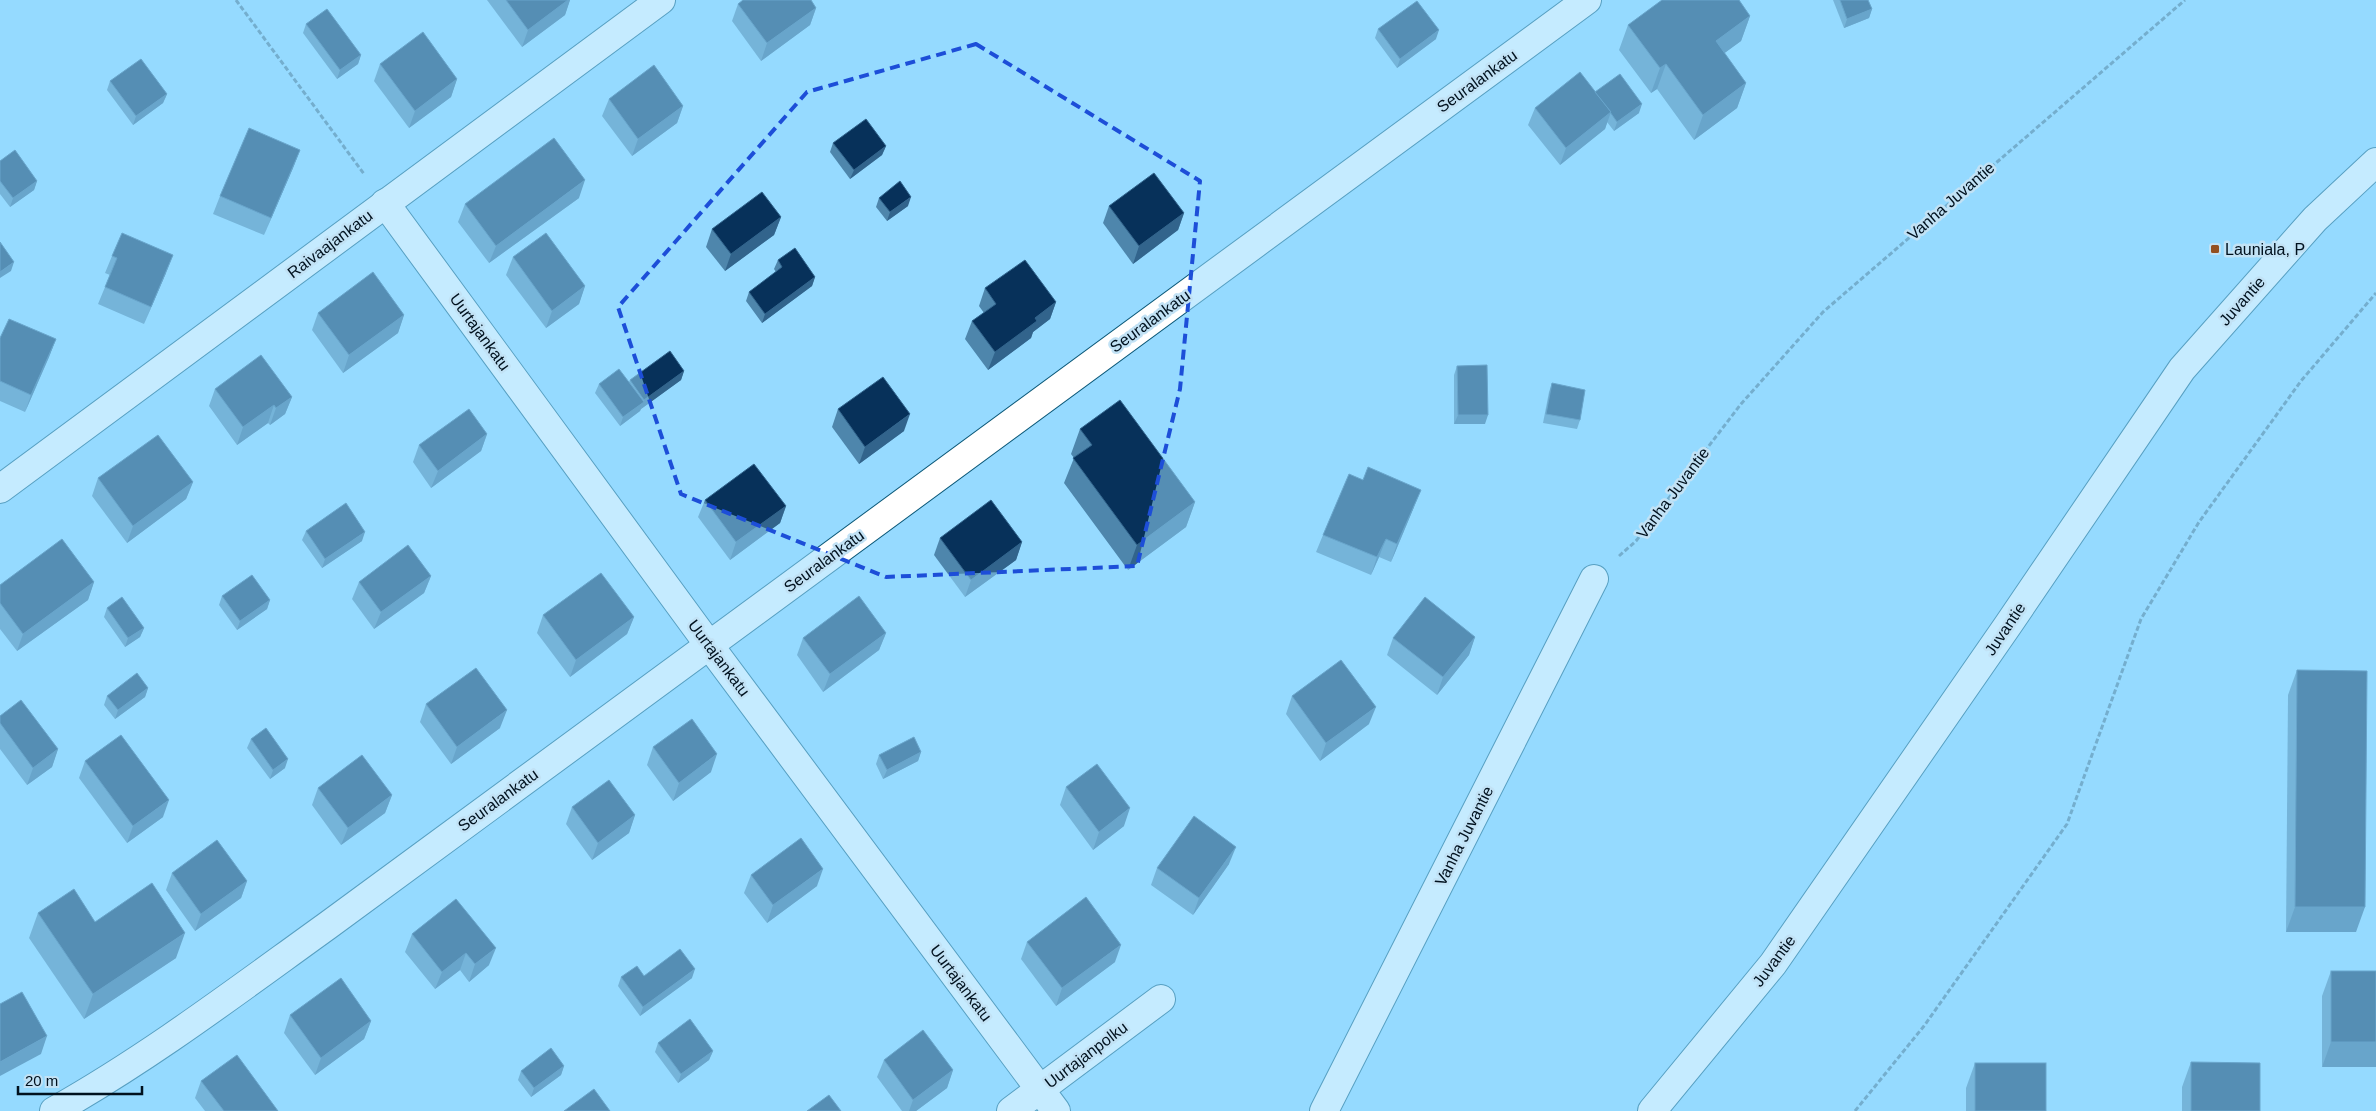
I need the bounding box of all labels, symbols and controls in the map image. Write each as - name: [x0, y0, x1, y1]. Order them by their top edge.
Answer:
- street label: Seuralankatu: [1434, 46, 1520, 116]
- street label: Vanha Juvantie: [1904, 159, 1998, 243]
- street label: Raivaajankatu: [284, 207, 376, 281]
- place label: Launiala, P: [2225, 241, 2305, 258]
- marker: Launiala, P: [2209, 243, 2221, 255]
- street label: Juvantie: [2216, 273, 2268, 329]
- street label: Seuralankatu: [1107, 286, 1193, 356]
- street label: Uurtajankatu: [446, 290, 514, 374]
- street label: Vanha Juvantie: [1633, 444, 1713, 542]
- street label: Seuralankatu: [781, 526, 867, 596]
- street label: Juvantie: [1981, 599, 2029, 658]
- street label: Uurtajankatu: [685, 617, 753, 699]
- street label: Seuralankatu: [455, 765, 541, 835]
- street label: Vanha Juvantie: [1432, 783, 1496, 888]
- street label: Juvantie: [1749, 932, 1799, 990]
- street label: Uurtajankatu: [927, 942, 995, 1024]
- street label: Uurtajanpolku: [1041, 1019, 1131, 1091]
- scale bar: [18, 1064, 141, 1096]
- text: 20 m: [25, 1072, 58, 1089]

